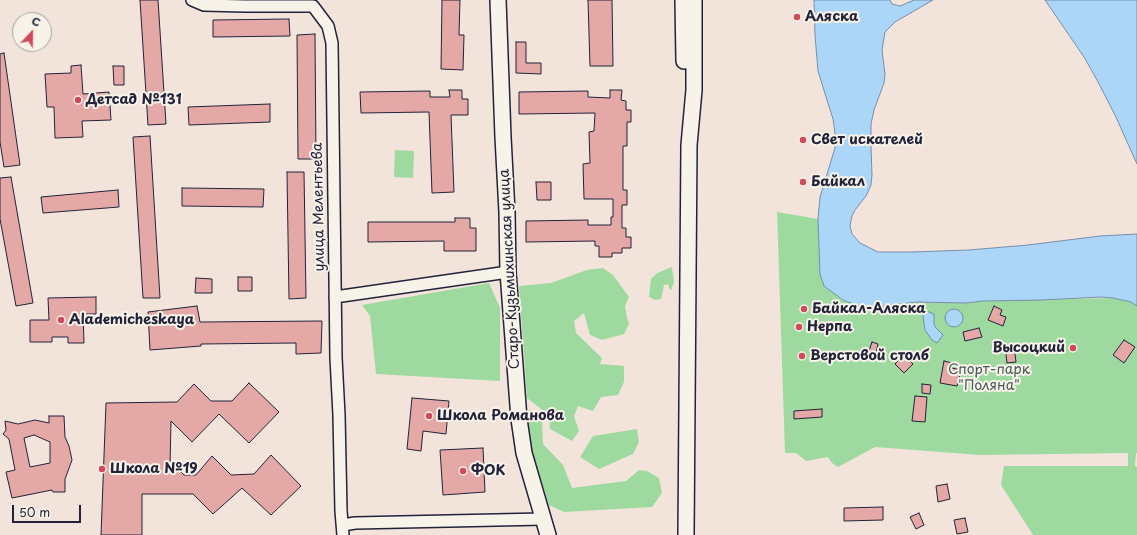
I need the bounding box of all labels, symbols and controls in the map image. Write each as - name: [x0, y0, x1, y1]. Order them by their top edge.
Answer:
- place label: Аляска: [805, 9, 858, 25]
- north arrow: [12, 12, 52, 52]
- text: С: [29, 12, 43, 31]
- marker: Аляска: [792, 12, 802, 22]
- place label: Детсад №131: [86, 92, 182, 108]
- marker: Детсад №131: [73, 95, 83, 105]
- place label: Свет искателей: [811, 132, 923, 148]
- marker: Свет искателей: [798, 135, 808, 145]
- street label: улица Мелентьева: [309, 142, 329, 272]
- street label: Старо-Кузьмихинская улица: [496, 168, 524, 370]
- place label: Байкал: [811, 174, 865, 190]
- marker: Байкал: [798, 177, 808, 187]
- place label: Байкал-Аляска: [812, 301, 926, 317]
- marker: Байкал-Аляска: [799, 304, 809, 314]
- place label: Alademicheskaya: [69, 312, 194, 328]
- marker: Alademicheskaya: [56, 315, 66, 325]
- place label: Нерпа: [807, 319, 853, 335]
- marker: Нерпа: [794, 322, 804, 332]
- place label: Высоцкий: [992, 340, 1065, 356]
- marker: Высоцкий: [1068, 343, 1078, 353]
- place label: Верстовой столб: [810, 348, 929, 364]
- marker: Верстовой столб: [797, 351, 807, 361]
- park label: Спорт-парк "Поляна": [948, 362, 1030, 394]
- place label: Школа Романова: [437, 408, 564, 424]
- marker: Школа Романова: [424, 411, 434, 421]
- place label: Школа №19: [110, 461, 198, 477]
- place label: ФОК: [471, 463, 505, 479]
- marker: Школа №19: [97, 464, 107, 474]
- marker: ФОК: [458, 466, 468, 476]
- scale bar: [14, 497, 83, 523]
- text: 50 m: [19, 503, 50, 521]

